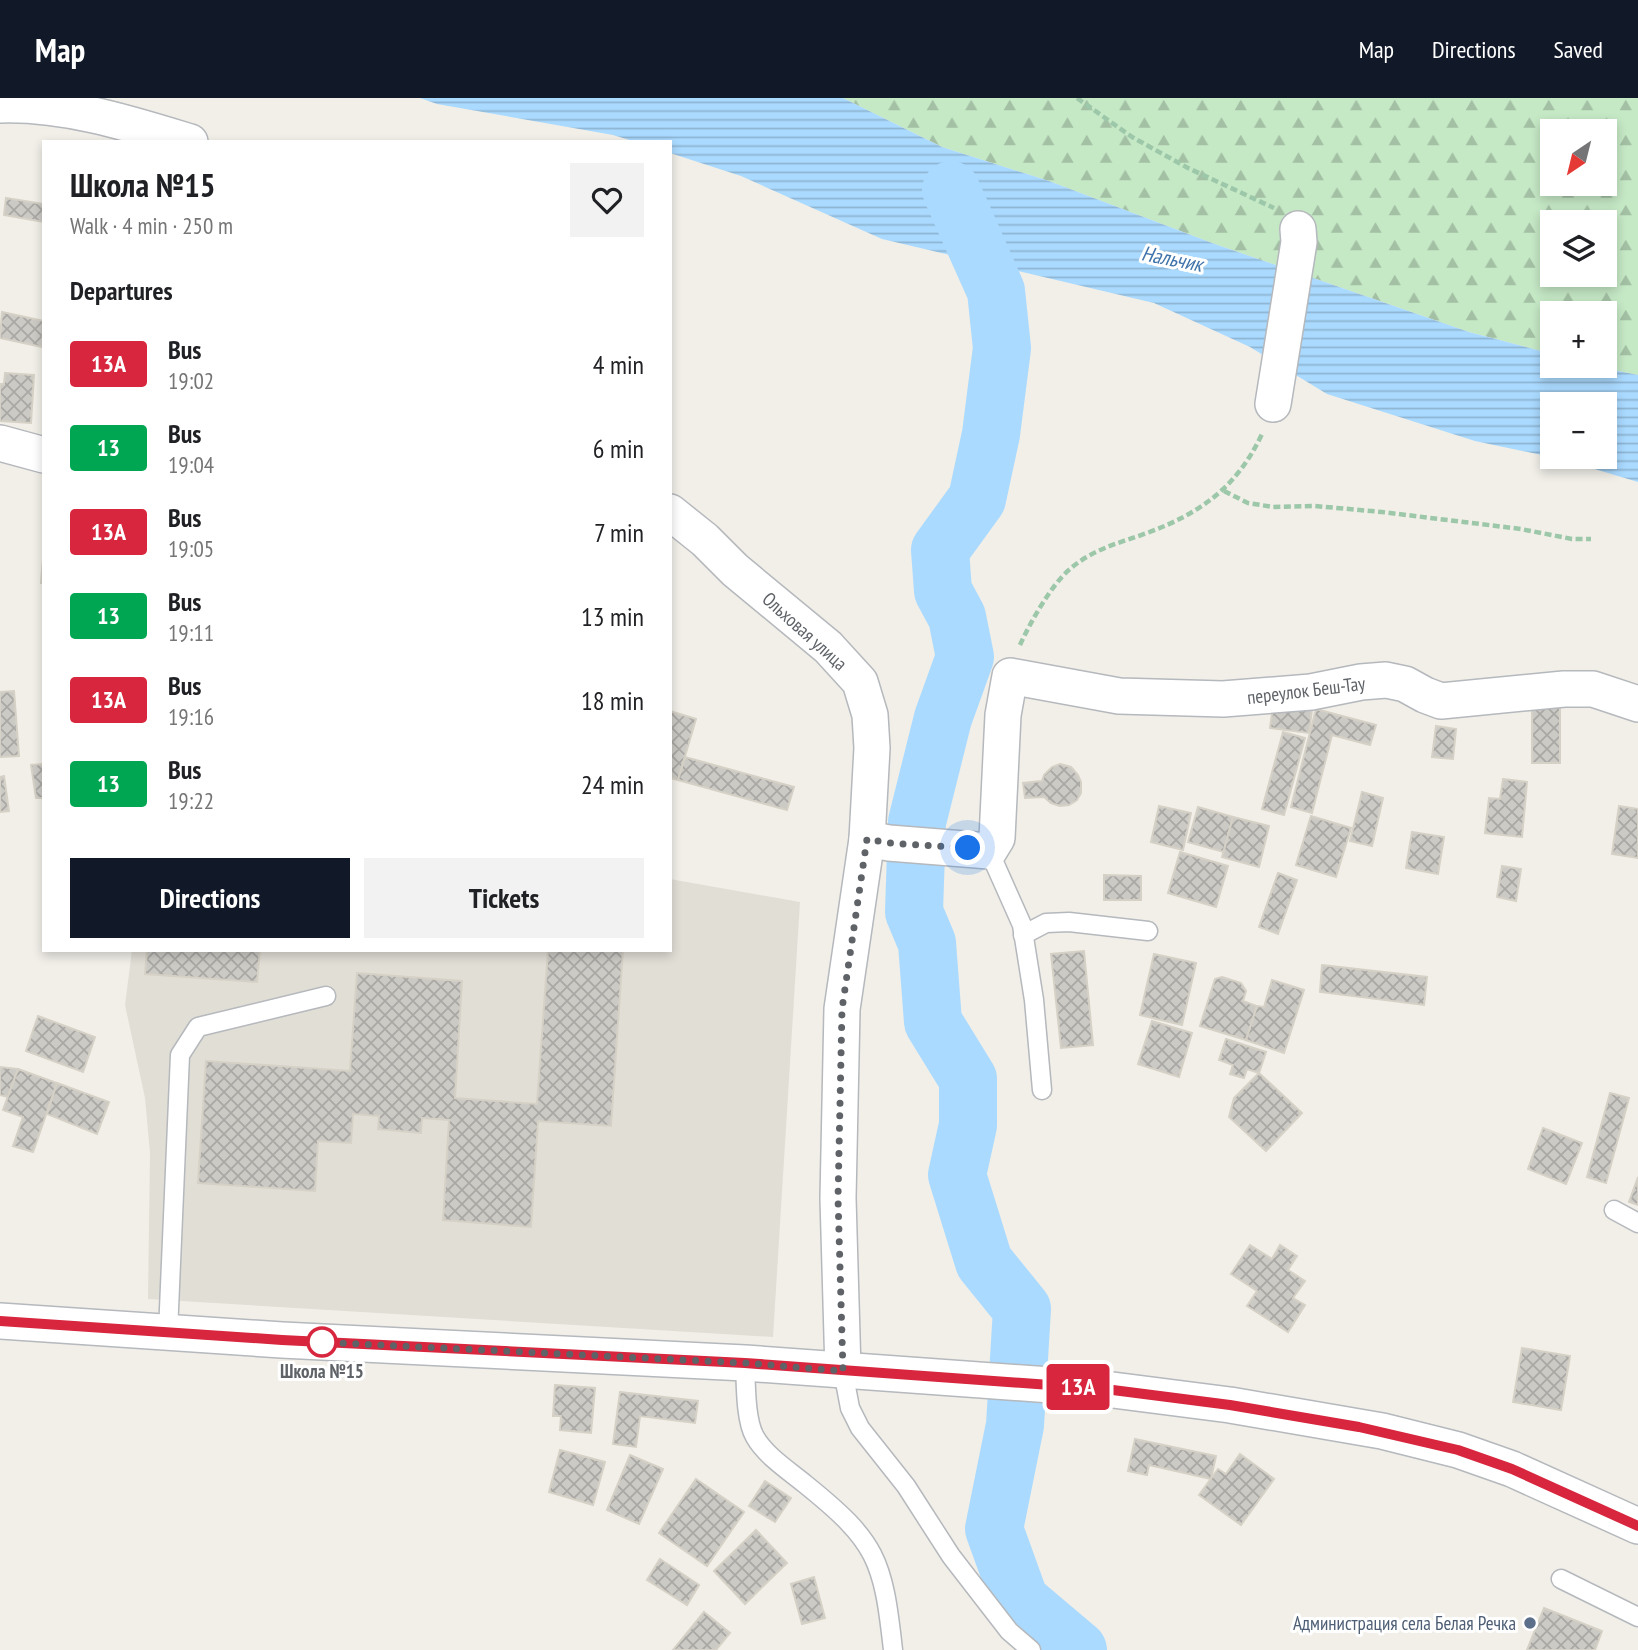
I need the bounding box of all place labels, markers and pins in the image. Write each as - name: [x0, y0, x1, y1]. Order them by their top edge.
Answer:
- marker: Школа №15: [307, 1327, 337, 1357]
- place label: Школа №15: [280, 1359, 364, 1383]
- place label: Администрация села Белая Речка: [1293, 1611, 1516, 1635]
- marker: Администрация села Белая Речка: [1522, 1615, 1538, 1631]

